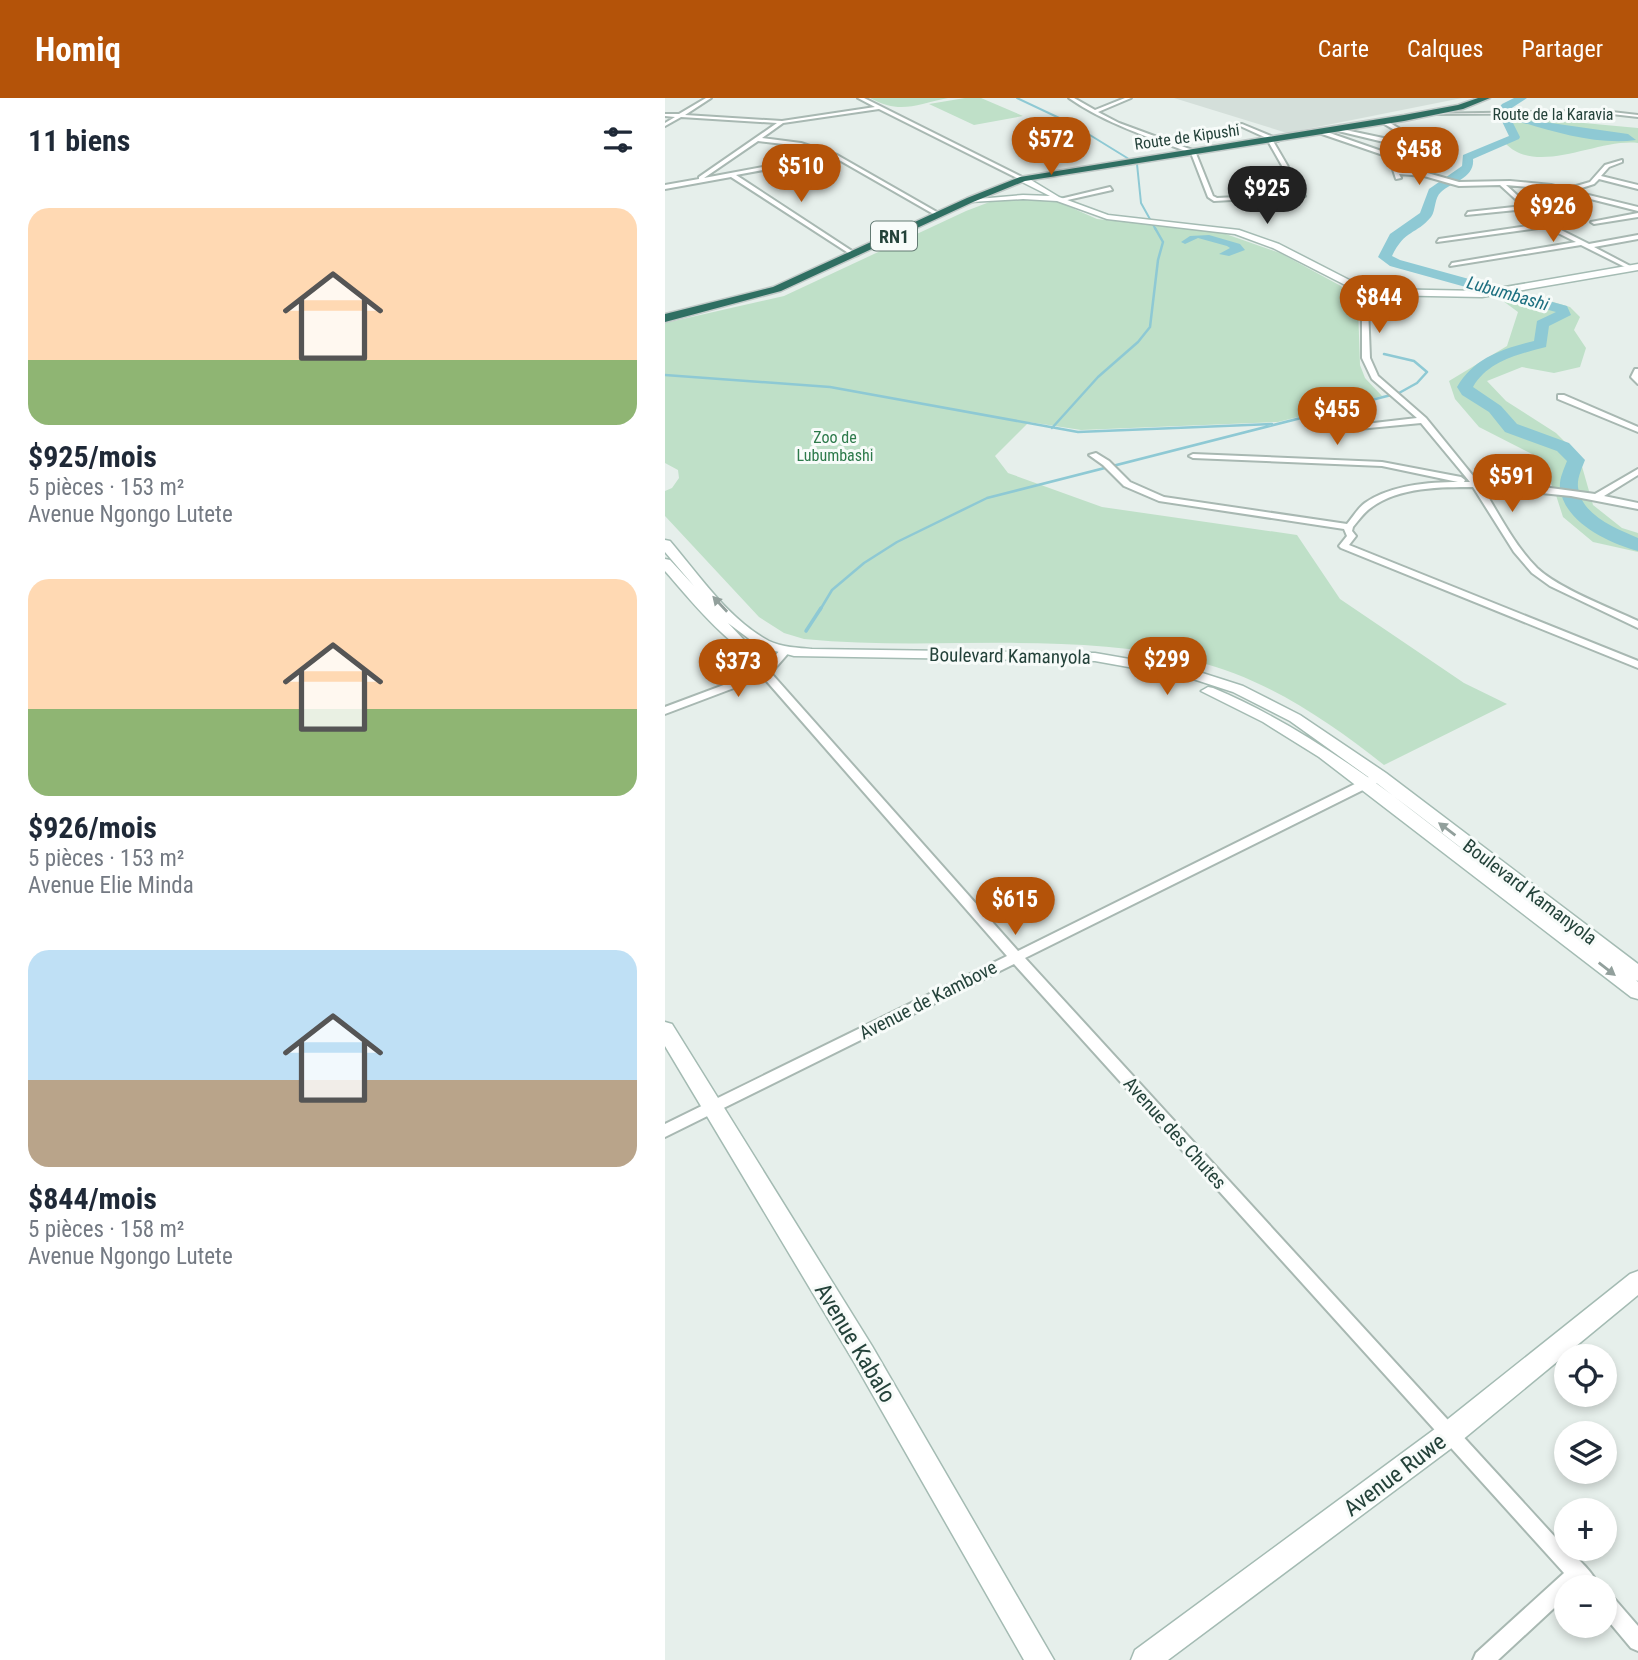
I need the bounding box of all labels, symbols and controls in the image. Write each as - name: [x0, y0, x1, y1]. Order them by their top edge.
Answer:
- text: Homiq: [35, 30, 121, 69]
- text: Carte: [1318, 35, 1369, 63]
- text: Calques: [1407, 35, 1483, 63]
- text: Partager: [1521, 35, 1603, 63]
- street label: Route de la Karavia: [1493, 105, 1613, 124]
- pin: $572: [1010, 118, 1092, 177]
- street label: Route de Kipushi: [1133, 120, 1241, 154]
- icon: filters: [599, 121, 637, 159]
- text: 11 biens: [28, 123, 130, 158]
- text: $572: [1028, 126, 1074, 153]
- pin: $458: [1378, 127, 1460, 187]
- text: $458: [1396, 136, 1442, 163]
- pin: $510: [760, 144, 842, 204]
- text: $510: [778, 153, 824, 180]
- pin: $925: [1226, 166, 1308, 226]
- text: $925: [1244, 175, 1290, 202]
- pin: $926: [1512, 184, 1594, 244]
- text: $926: [1530, 193, 1576, 220]
- road number: RN1: [871, 222, 917, 251]
- icon: home: [270, 253, 396, 379]
- water label: Lubumbashi: [1465, 271, 1552, 315]
- pin: $844: [1338, 275, 1420, 335]
- text: $844: [1356, 284, 1402, 311]
- pin: $455: [1296, 388, 1378, 447]
- text: $455: [1314, 396, 1360, 423]
- park label: Zoo de Lubumbashi: [797, 428, 873, 465]
- text: $925/mois: [28, 439, 157, 474]
- pin: $591: [1471, 454, 1553, 514]
- text: $591: [1489, 463, 1535, 490]
- text: 5 pièces · 153 m²: [28, 474, 184, 501]
- text: Avenue Ngongo Lutete: [28, 501, 233, 528]
- one-way arrow: [712, 595, 728, 613]
- icon: home: [270, 624, 396, 750]
- pin: $299: [1126, 638, 1208, 697]
- pin: $373: [697, 640, 779, 699]
- street label: Boulevard Kamanyola: [929, 643, 1091, 669]
- text: $299: [1144, 646, 1190, 673]
- text: $373: [715, 648, 761, 675]
- text: $926/mois: [28, 810, 157, 845]
- one-way arrow: [1438, 822, 1456, 836]
- street label: Boulevard Kamanyola: [1459, 834, 1601, 950]
- text: 5 pièces · 153 m²: [28, 845, 184, 872]
- text: Avenue Elie Minda: [28, 872, 194, 899]
- pin: $615: [974, 878, 1056, 937]
- text: $615: [992, 886, 1038, 913]
- street label: Avenue de Kambove: [855, 955, 1001, 1045]
- one-way arrow: [1598, 961, 1616, 976]
- icon: home: [270, 995, 396, 1121]
- street label: Avenue des Chutes: [1119, 1072, 1231, 1194]
- text: $844/mois: [28, 1181, 157, 1216]
- text: 5 pièces · 158 m²: [28, 1216, 184, 1243]
- text: Avenue Ngongo Lutete: [28, 1243, 233, 1270]
- street label: Avenue Kabalo: [809, 1279, 901, 1407]
- map controls: [1554, 1344, 1617, 1638]
- button: locate: [1554, 1344, 1617, 1407]
- button: layers: [1554, 1421, 1617, 1484]
- street label: Avenue Ruwe: [1339, 1428, 1451, 1522]
- button: +: [1554, 1498, 1617, 1561]
- button: −: [1554, 1575, 1617, 1638]

